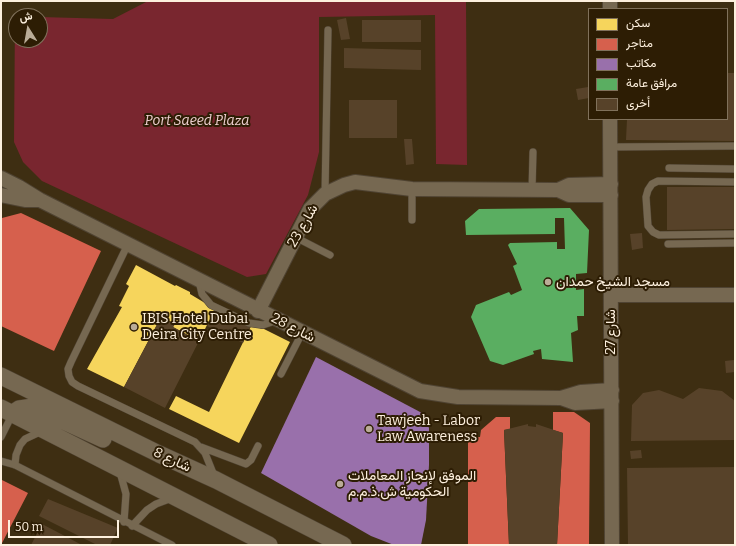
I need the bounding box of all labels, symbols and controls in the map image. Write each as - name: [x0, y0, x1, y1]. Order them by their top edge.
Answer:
- north arrow: [8, 8, 48, 48]
- legend: [588, 8, 728, 120]
- text: ش: [18, 9, 34, 24]
- text: سكن: [626, 16, 650, 30]
- text: متاجر: [626, 36, 653, 50]
- text: مكاتب: [626, 56, 657, 70]
- text: مرافق عامة: [626, 76, 677, 90]
- text: أخرى: [626, 96, 650, 110]
- park label: Port Saeed Plaza: [145, 113, 249, 129]
- street label: شارع 23: [284, 202, 322, 250]
- place label: مسجد الشيخ حمدان: [556, 274, 670, 290]
- marker: مسجد الشيخ حمدان: [543, 277, 553, 287]
- street label: شارع 27: [603, 309, 619, 355]
- street label: شارع 28: [268, 310, 318, 346]
- place label: IBIS Hotel Dubai Deira City Centre: [142, 311, 252, 344]
- marker: IBIS Hotel Dubai Deira City Centre: [129, 322, 139, 332]
- place label: Tawjeeh - Labor Law Awareness: [377, 413, 480, 446]
- marker: Tawjeeh - Labor Law Awareness: [364, 424, 374, 434]
- street label: شارع 8: [151, 444, 193, 476]
- place label: الموفق لإنجاز المعاملات الحكومية ش.ذ.م.م: [348, 468, 476, 500]
- marker: الموفق لإنجاز المعاملات الحكومية ش.ذ.م.م: [335, 479, 345, 489]
- scale bar: [10, 512, 121, 538]
- text: 50 m: [15, 520, 43, 534]

